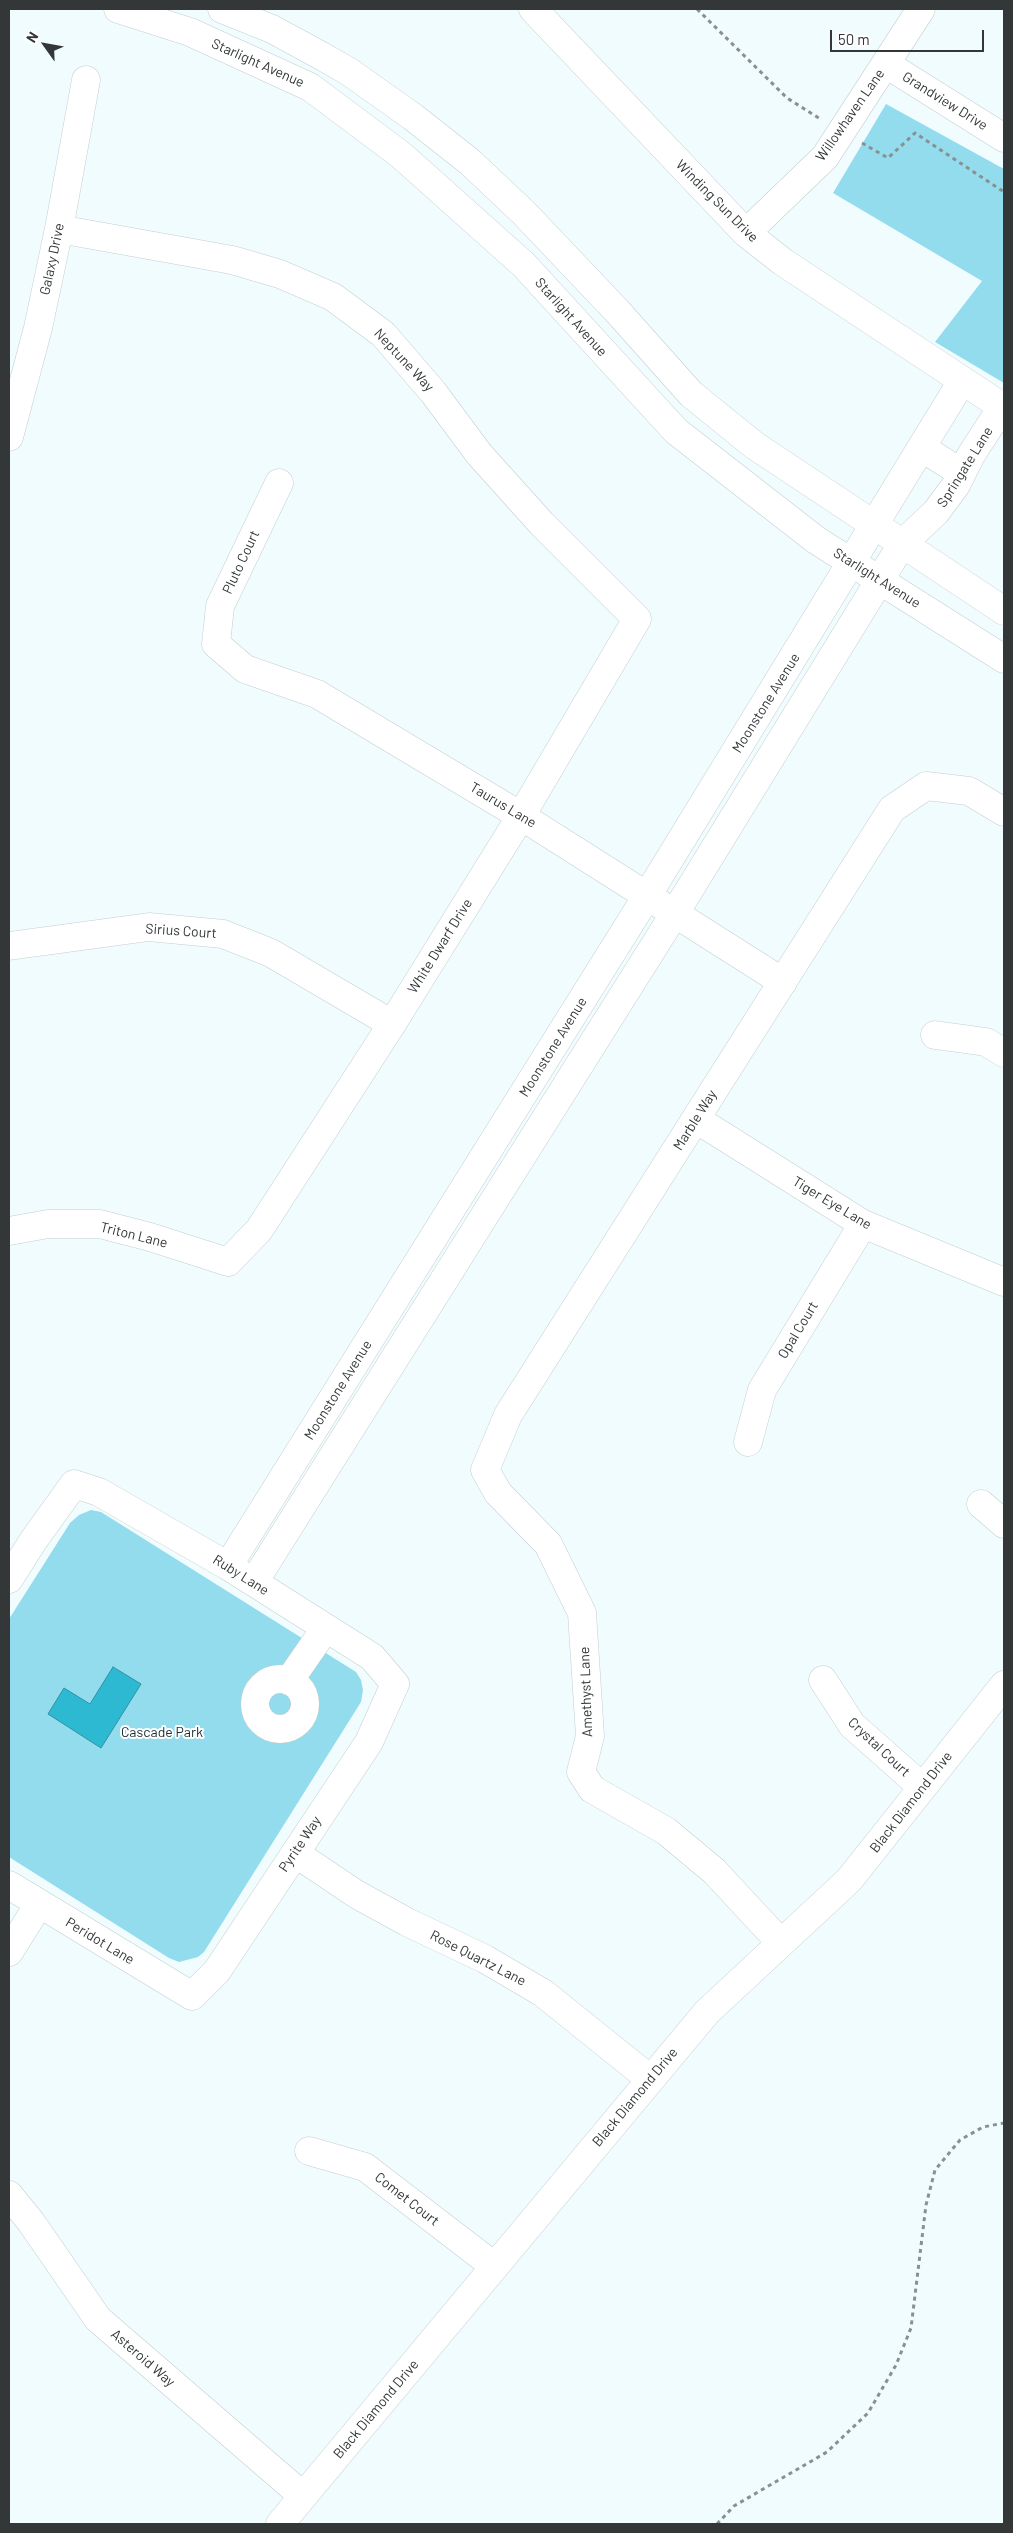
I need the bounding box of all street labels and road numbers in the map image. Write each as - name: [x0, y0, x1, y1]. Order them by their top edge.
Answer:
- street label: Starlight Avenue: [209, 35, 307, 91]
- street label: Willowhaven Lane: [812, 66, 888, 164]
- street label: Grandview Drive: [899, 68, 991, 134]
- street label: Winding Sun Drive: [672, 156, 762, 246]
- street label: Galaxy Drive: [36, 221, 68, 297]
- street label: Starlight Avenue: [531, 274, 611, 360]
- street label: Neptune Way: [371, 325, 437, 395]
- street label: Springate Lane: [934, 424, 996, 510]
- street label: Pluto Court: [219, 527, 263, 597]
- street label: Starlight Avenue: [830, 544, 924, 612]
- street label: Moonstone Avenue: [729, 650, 803, 756]
- street label: Taurus Lane: [467, 779, 539, 831]
- street label: White Dwarf Drive: [404, 896, 476, 996]
- street label: Sirius Court: [145, 920, 217, 942]
- street label: Moonstone Avenue: [516, 994, 590, 1100]
- street label: Marble Way: [670, 1086, 720, 1154]
- street label: Tiger Eye Lane: [789, 1173, 875, 1233]
- street label: Triton Lane: [99, 1219, 169, 1251]
- street label: Opal Court: [774, 1298, 822, 1362]
- street label: Moonstone Avenue: [301, 1337, 375, 1443]
- street label: Ruby Lane: [210, 1551, 272, 1599]
- street label: Amethyst Lane: [576, 1646, 596, 1738]
- street label: Crystal Court: [844, 1714, 914, 1780]
- street label: Black Diamond Drive: [866, 1748, 956, 1856]
- street label: Pyrite Way: [275, 1813, 325, 1875]
- street label: Peridot Lane: [63, 1914, 137, 1968]
- street label: Rose Quartz Lane: [427, 1927, 529, 1989]
- street label: Black Diamond Drive: [589, 2044, 681, 2150]
- street label: Comet Court: [372, 2169, 442, 2229]
- street label: Asteroid Way: [108, 2326, 178, 2390]
- street label: Black Diamond Drive: [330, 2356, 422, 2462]

